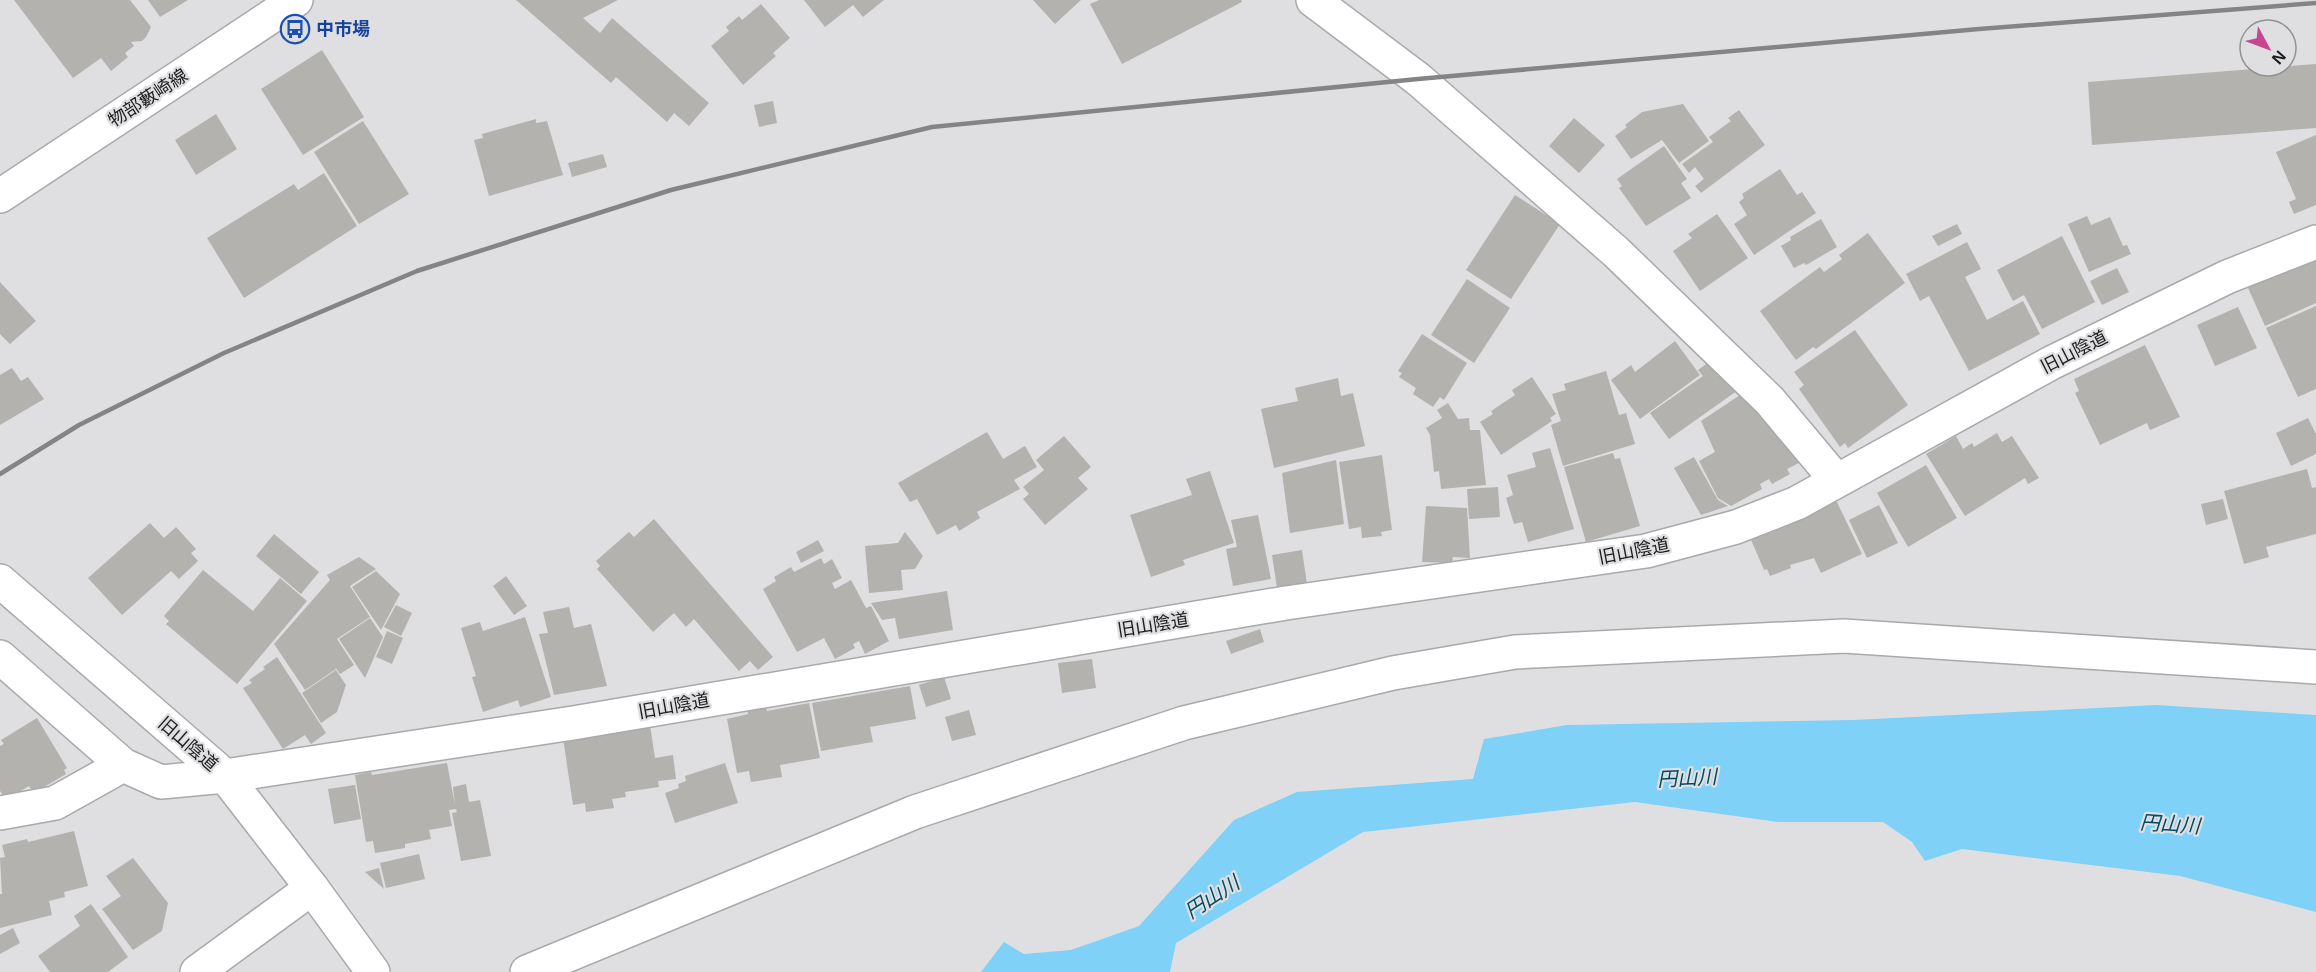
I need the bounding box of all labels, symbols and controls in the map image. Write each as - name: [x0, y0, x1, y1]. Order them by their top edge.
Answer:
- bus stop icon: 中市場: [279, 13, 311, 45]
- north arrow: [2238, 18, 2298, 78]
- place label: 中市場: [316, 19, 370, 39]
- text: N: [2269, 48, 2289, 67]
- street label: 物部藪崎線: [105, 65, 191, 131]
- street label: 旧山陰道: [2037, 327, 2111, 377]
- street label: 旧山陰道: [1597, 534, 1671, 568]
- street label: 旧山陰道: [1116, 609, 1190, 641]
- street label: 旧山陰道: [637, 690, 711, 722]
- street label: 旧山陰道: [154, 713, 222, 775]
- water label: 円山川: [1656, 765, 1720, 791]
- water label: 円山川: [2139, 811, 2203, 837]
- water label: 円山川: [1181, 870, 1245, 923]

